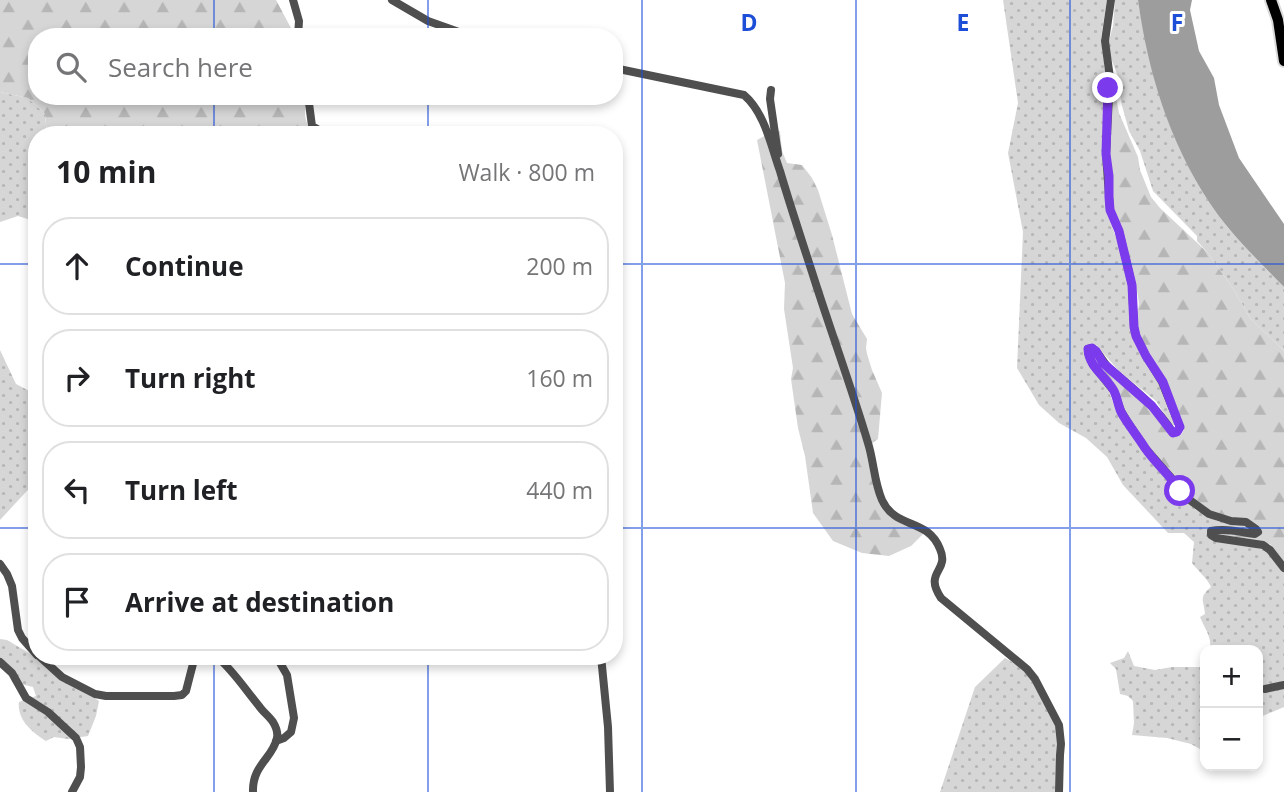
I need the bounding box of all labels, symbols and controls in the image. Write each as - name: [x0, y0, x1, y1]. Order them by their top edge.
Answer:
- text: D: [740, 6, 758, 38]
- text: E: [957, 6, 969, 38]
- text: F: [1171, 6, 1183, 38]
- search box: [28, 28, 623, 105]
- icon: search: [52, 48, 90, 86]
- text: Search here: [108, 49, 253, 85]
- route end: [1092, 72, 1123, 103]
- text: 10 min: [56, 151, 156, 192]
- text: Walk · 800 m: [458, 156, 595, 188]
- icon: ahead: [58, 247, 96, 285]
- text: Continue: [125, 248, 244, 284]
- text: 200 m: [526, 250, 593, 282]
- icon: right: [58, 359, 96, 397]
- text: Turn right: [125, 360, 256, 396]
- text: 160 m: [526, 362, 593, 394]
- icon: left: [58, 471, 96, 509]
- text: Turn left: [125, 472, 237, 508]
- text: 440 m: [526, 474, 593, 506]
- route start: [1164, 475, 1195, 506]
- icon: arrive: [58, 583, 96, 621]
- text: Arrive at destination: [125, 584, 394, 620]
- map controls: [1200, 645, 1263, 771]
- button: +: [1200, 645, 1263, 708]
- button: −: [1200, 708, 1263, 771]

